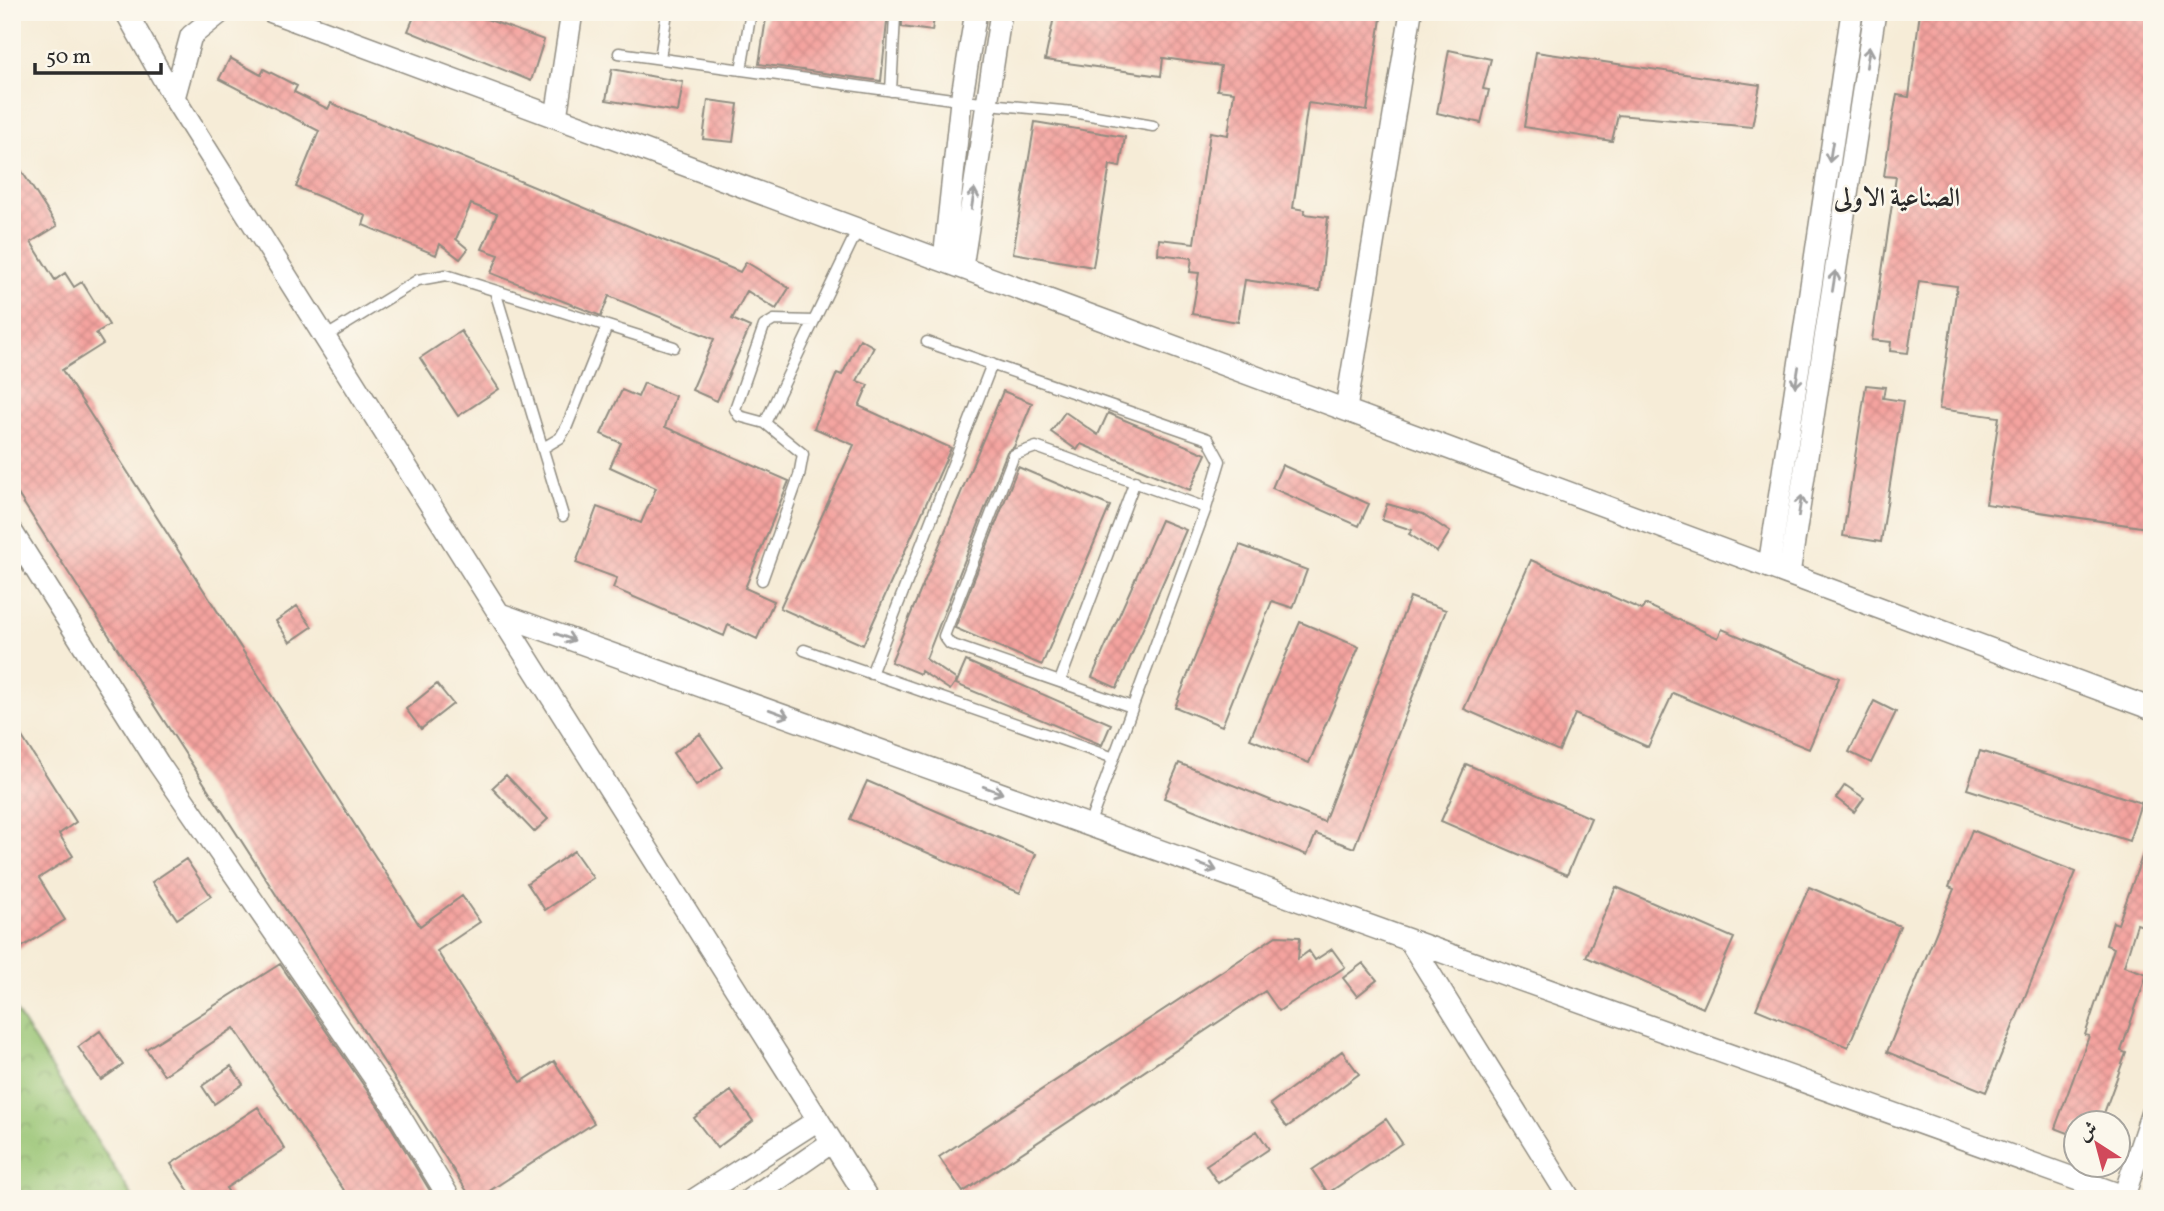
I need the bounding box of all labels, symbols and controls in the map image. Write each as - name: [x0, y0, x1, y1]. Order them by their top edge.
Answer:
- scale bar: [35, 32, 161, 76]
- text: 50 m: [46, 43, 91, 72]
- one-way arrow: [1862, 46, 1875, 68]
- one-way arrow: [1824, 141, 1837, 163]
- district label: الصناعية الاولى: [1833, 181, 1960, 217]
- one-way arrow: [967, 189, 980, 211]
- one-way arrow: [1828, 271, 1841, 293]
- one-way arrow: [1791, 365, 1804, 388]
- one-way arrow: [1794, 496, 1807, 518]
- one-way arrow: [553, 631, 575, 644]
- one-way arrow: [767, 708, 789, 721]
- one-way arrow: [981, 785, 1003, 797]
- one-way arrow: [1196, 861, 1218, 874]
- north arrow: [2062, 1110, 2132, 1180]
- text: ش: [2073, 1116, 2103, 1148]

